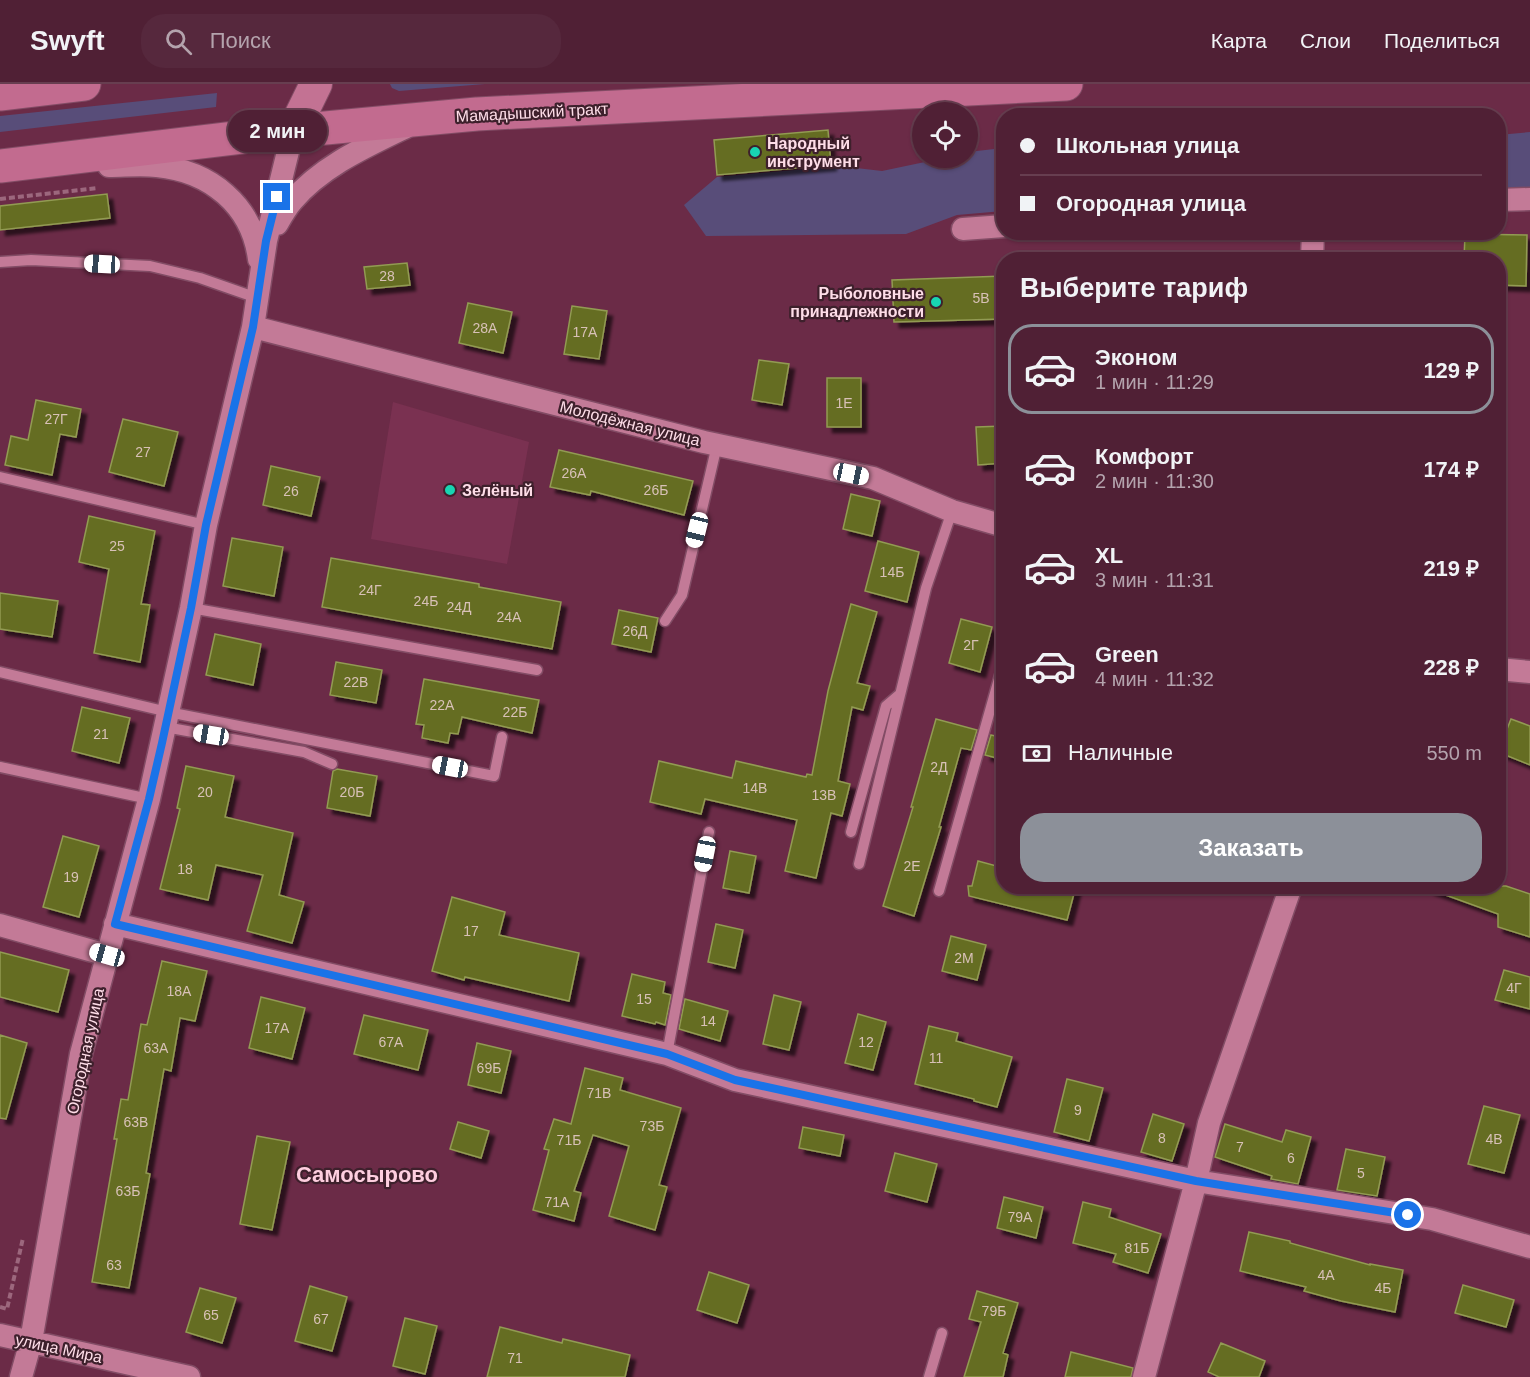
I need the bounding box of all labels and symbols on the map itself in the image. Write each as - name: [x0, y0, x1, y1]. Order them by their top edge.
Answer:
- street label: Мамадышский тракт: [455, 100, 609, 125]
- callout: 2 мин: [228, 110, 326, 152]
- place label: Народный инструмент: [767, 135, 860, 170]
- marker: Народный инструмент: [748, 145, 762, 159]
- route end: [263, 183, 290, 210]
- car: [84, 254, 120, 274]
- house number: 28: [379, 268, 395, 284]
- place label: Рыболовные принадлежности: [790, 285, 924, 320]
- house number: 5В: [972, 290, 990, 306]
- marker: Рыболовные принадлежности: [929, 295, 943, 309]
- house number: 28А: [473, 320, 498, 336]
- house number: 17А: [573, 324, 598, 340]
- house number: 1Е: [835, 395, 853, 411]
- street label: Молодёжная улица: [558, 398, 702, 449]
- house number: 27Г: [44, 411, 68, 427]
- house number: 27: [135, 444, 151, 460]
- car: [832, 461, 870, 487]
- house number: 26А: [562, 465, 587, 481]
- place label: Зелёный: [462, 482, 533, 499]
- house number: 26Б: [644, 482, 668, 498]
- house number: 26: [283, 483, 299, 499]
- marker: Зелёный: [443, 483, 457, 497]
- car: [684, 510, 710, 550]
- house number: 25: [109, 538, 125, 554]
- house number: 14Б: [880, 564, 904, 580]
- house number: 24Г: [358, 582, 382, 598]
- house number: 24Б: [414, 593, 438, 609]
- house number: 24Д: [446, 599, 472, 615]
- house number: 24А: [497, 609, 522, 625]
- house number: 26Д: [622, 623, 648, 639]
- house number: 2Г: [963, 637, 979, 653]
- house number: 22В: [344, 674, 368, 690]
- house number: 22А: [430, 697, 455, 713]
- house number: 22Б: [503, 704, 527, 720]
- car: [192, 723, 230, 747]
- house number: 21: [93, 726, 109, 742]
- car: [431, 755, 469, 779]
- house number: 2Д: [930, 759, 948, 775]
- house number: 14В: [743, 780, 767, 796]
- house number: 20: [197, 784, 213, 800]
- house number: 20Б: [340, 784, 364, 800]
- house number: 13В: [812, 787, 836, 803]
- car: [693, 835, 717, 873]
- house number: 2Е: [903, 858, 921, 874]
- house number: 18: [177, 861, 193, 877]
- house number: 19: [63, 869, 79, 885]
- house number: 17: [463, 923, 479, 939]
- car: [87, 941, 127, 969]
- house number: 2М: [954, 950, 974, 966]
- house number: 4Г: [1506, 980, 1522, 996]
- house number: 18А: [167, 983, 192, 999]
- street label: Огородная улица: [64, 986, 107, 1116]
- house number: 15: [636, 991, 652, 1007]
- house number: 14: [700, 1013, 716, 1029]
- house number: 17А: [265, 1020, 290, 1036]
- house number: 67А: [379, 1034, 404, 1050]
- house number: 12: [858, 1034, 874, 1050]
- house number: 63А: [144, 1040, 169, 1056]
- house number: 11: [929, 1050, 943, 1066]
- house number: 69Б: [477, 1060, 501, 1076]
- house number: 71В: [587, 1085, 611, 1101]
- house number: 9: [1074, 1102, 1082, 1118]
- house number: 63В: [124, 1114, 148, 1130]
- house number: 73Б: [640, 1118, 664, 1134]
- house number: 8: [1158, 1130, 1166, 1146]
- house number: 4В: [1485, 1131, 1503, 1147]
- house number: 71Б: [557, 1132, 581, 1148]
- house number: 7: [1236, 1139, 1244, 1155]
- house number: 6: [1287, 1150, 1295, 1166]
- district label: Самосырово: [296, 1162, 438, 1187]
- house number: 5: [1357, 1165, 1365, 1181]
- house number: 63Б: [116, 1183, 140, 1199]
- house number: 71А: [545, 1194, 570, 1210]
- route start: [1394, 1201, 1421, 1228]
- house number: 79А: [1008, 1209, 1033, 1225]
- house number: 81Б: [1125, 1240, 1149, 1256]
- house number: 63: [106, 1257, 122, 1273]
- house number: 4А: [1317, 1267, 1335, 1283]
- house number: 4Б: [1375, 1280, 1391, 1296]
- house number: 79Б: [982, 1303, 1006, 1319]
- house number: 65: [203, 1307, 219, 1323]
- house number: 67: [313, 1311, 329, 1327]
- street label: улица Мира: [14, 1331, 104, 1366]
- house number: 71: [507, 1350, 523, 1366]

